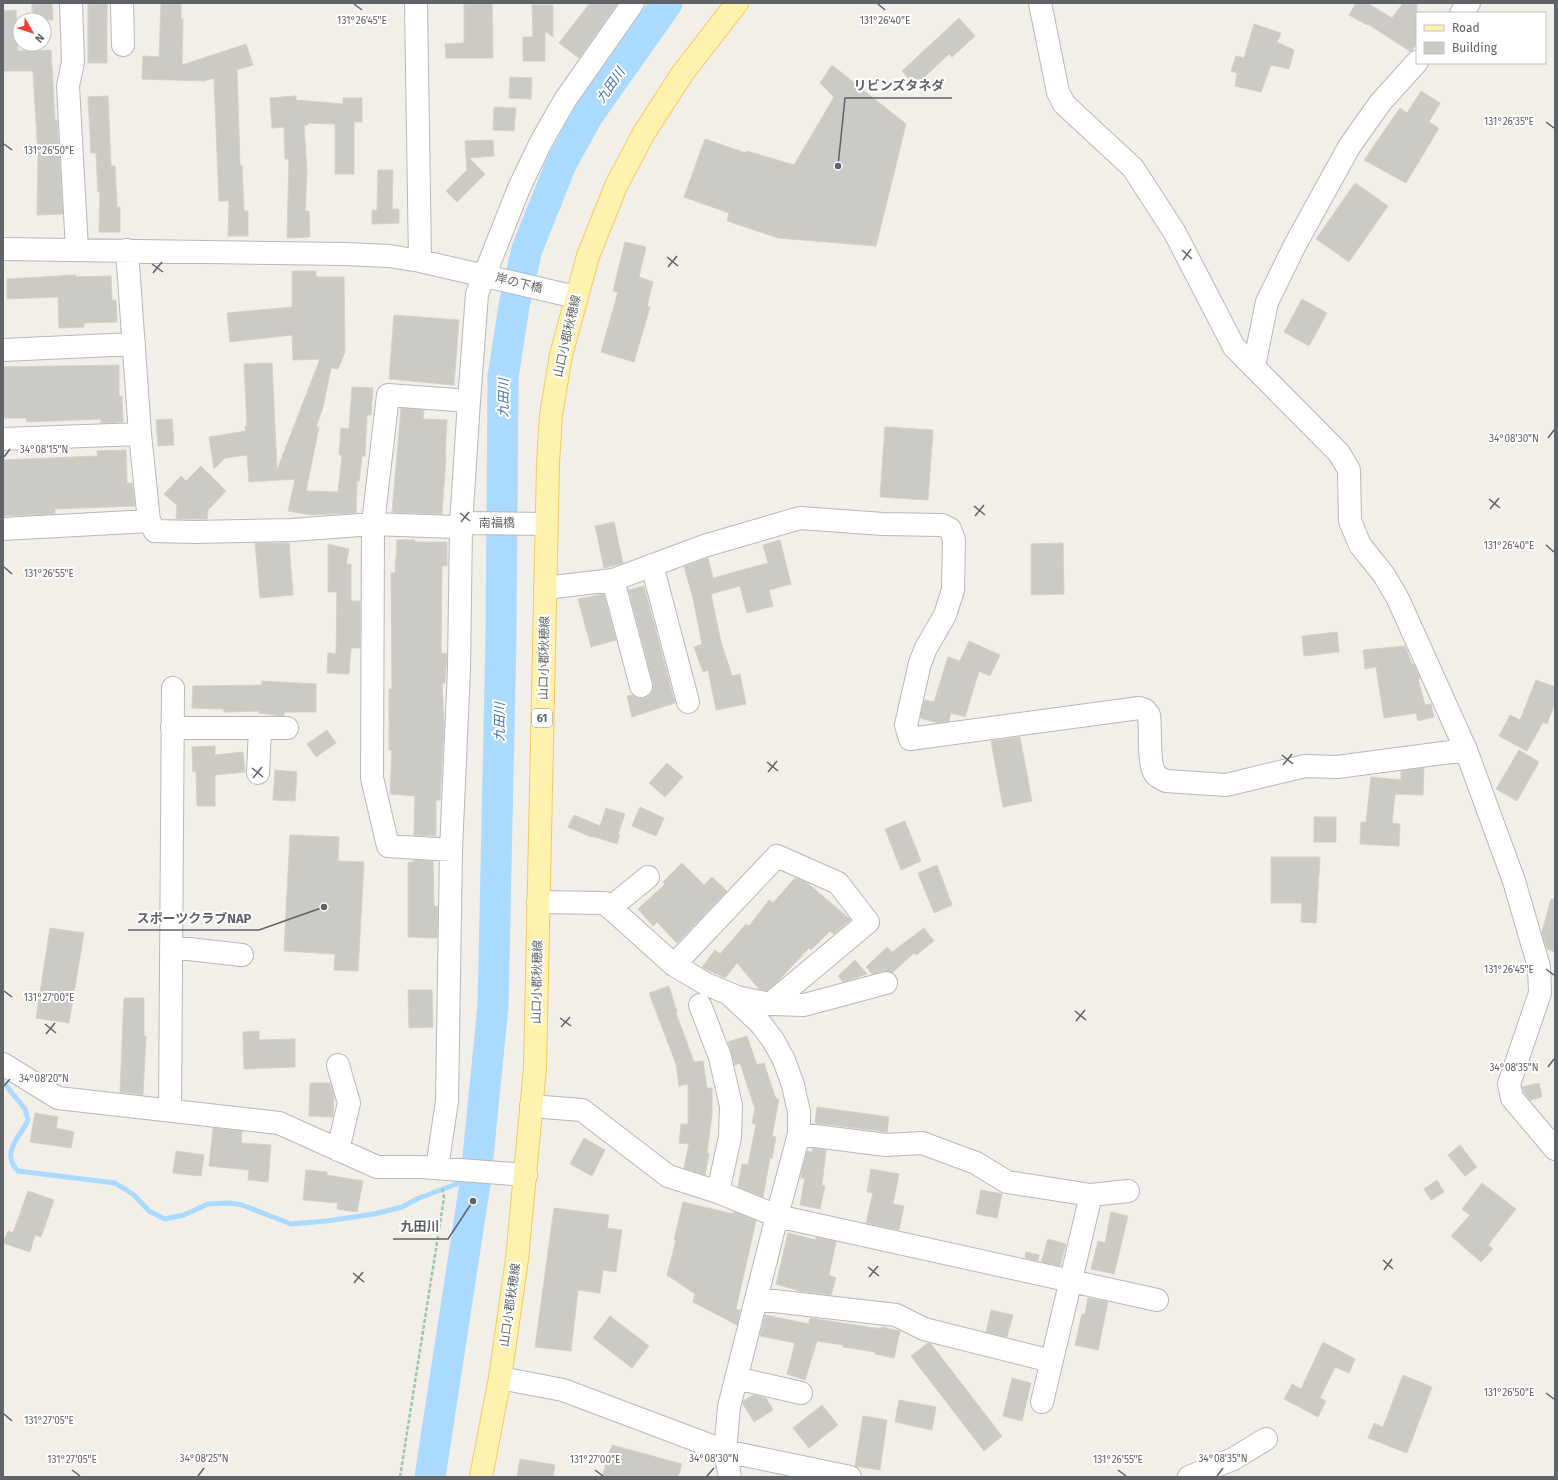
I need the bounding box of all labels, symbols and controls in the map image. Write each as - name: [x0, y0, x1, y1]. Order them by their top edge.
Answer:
- north arrow: [12, 12, 52, 52]
- legend: [1416, 12, 1546, 64]
- text: 131°26'45"E: [337, 15, 387, 27]
- text: 131°26'40"E: [860, 15, 910, 27]
- text: Road: [1452, 21, 1480, 35]
- text: N: [32, 31, 47, 45]
- text: Building: [1452, 41, 1498, 55]
- water label: 九田川: [593, 63, 629, 106]
- callout: リビンズタネダ: [845, 73, 952, 98]
- text: リビンズタネダ: [854, 78, 944, 93]
- text: 131°26'35"E: [1484, 116, 1534, 128]
- text: 131°26'50"E: [24, 145, 74, 157]
- street label: 岸の下橋: [494, 270, 544, 296]
- street label: 山口小郡秋穂線: [551, 293, 583, 379]
- water label: 九田川: [496, 376, 511, 418]
- text: 34°08'30"N: [1489, 433, 1539, 445]
- text: 34°08'15"N: [20, 444, 68, 456]
- street label: 南福橋: [479, 516, 515, 530]
- text: 131°26'40"E: [1484, 540, 1534, 552]
- text: 131°26'55"E: [24, 568, 74, 580]
- street label: 山口小郡秋穂線: [536, 616, 552, 700]
- water label: 九田川: [492, 700, 507, 742]
- road number: 61: [532, 709, 552, 727]
- callout: スポーツクラブNAP: [128, 905, 259, 930]
- text: スポーツクラブNAP: [137, 911, 252, 926]
- street label: 山口小郡秋穂線: [529, 940, 545, 1024]
- text: 131°26'45"E: [1484, 964, 1534, 976]
- text: 131°27'00"E: [24, 992, 74, 1004]
- text: 34°08'35"N: [1489, 1062, 1539, 1074]
- text: 34°08'20"N: [19, 1073, 69, 1085]
- callout: 九田川: [393, 1214, 448, 1239]
- text: 九田川: [400, 1219, 440, 1234]
- street label: 山口小郡秋穂線: [497, 1262, 523, 1348]
- text: 131°26'50"E: [1484, 1387, 1534, 1399]
- text: 131°27'05"E: [24, 1415, 74, 1427]
- text: 34°08'25"N: [179, 1453, 229, 1465]
- text: 34°08'30"N: [689, 1453, 739, 1465]
- text: 34°08'35"N: [1198, 1453, 1248, 1465]
- text: 131°27'05"E: [47, 1454, 97, 1466]
- text: 131°27'00"E: [570, 1454, 620, 1466]
- text: 131°26'55"E: [1093, 1454, 1143, 1466]

